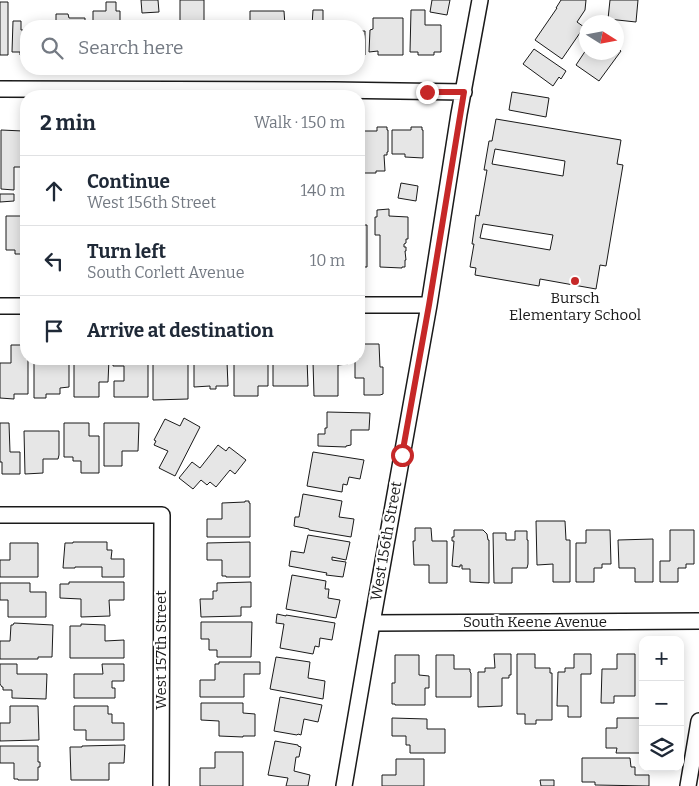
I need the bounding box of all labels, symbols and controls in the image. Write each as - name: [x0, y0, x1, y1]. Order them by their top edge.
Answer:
- north arrow: [579, 15, 624, 60]
- search box: [20, 20, 365, 75]
- icon: search: [38, 34, 66, 62]
- text: Search here: [78, 36, 183, 59]
- route end: [416, 81, 439, 104]
- text: 2 min: [40, 110, 96, 136]
- text: Walk · 150 m: [254, 113, 345, 132]
- text: Continue: [87, 170, 170, 193]
- icon: ahead: [40, 177, 68, 205]
- text: 140 m: [300, 181, 345, 200]
- text: West 156th Street: [87, 193, 216, 212]
- text: Turn left: [87, 240, 166, 263]
- icon: left: [40, 247, 68, 275]
- text: 10 m: [310, 251, 345, 270]
- text: South Corlett Avenue: [87, 263, 245, 282]
- marker: Bursch Elementary School: [569, 275, 581, 287]
- place label: Bursch Elementary School: [509, 289, 641, 324]
- icon: arrive: [40, 317, 68, 345]
- text: Arrive at destination: [87, 319, 274, 342]
- route start: [391, 444, 414, 467]
- street label: West 156th Street: [367, 479, 405, 602]
- street label: West 157th Street: [152, 590, 170, 710]
- street label: South Keene Avenue: [463, 613, 607, 631]
- map controls: [639, 636, 684, 771]
- button: +: [639, 636, 684, 681]
- button: −: [639, 681, 684, 726]
- button: layers: [639, 726, 684, 771]

